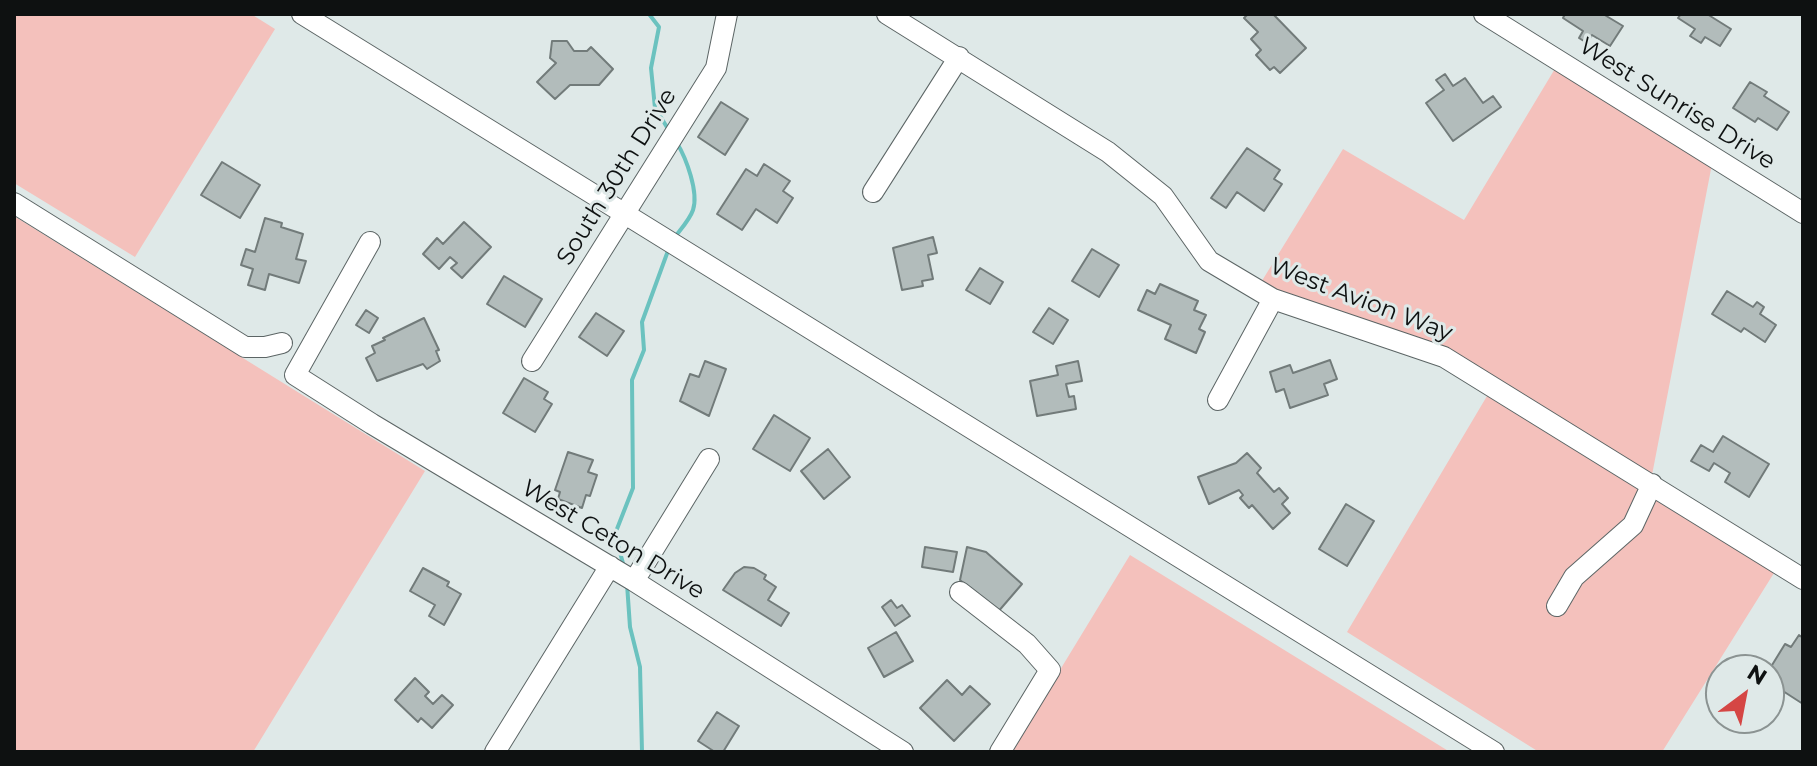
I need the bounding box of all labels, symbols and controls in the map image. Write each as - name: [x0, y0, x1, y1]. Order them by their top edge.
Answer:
- street label: West Sunrise Drive: [1574, 32, 1780, 176]
- street label: South 30th Drive: [551, 83, 683, 271]
- street label: West Avion Way: [1266, 252, 1456, 348]
- street label: West Ceton Drive: [516, 474, 710, 606]
- north arrow: [1705, 654, 1785, 734]
- text: N: [1742, 659, 1772, 691]

